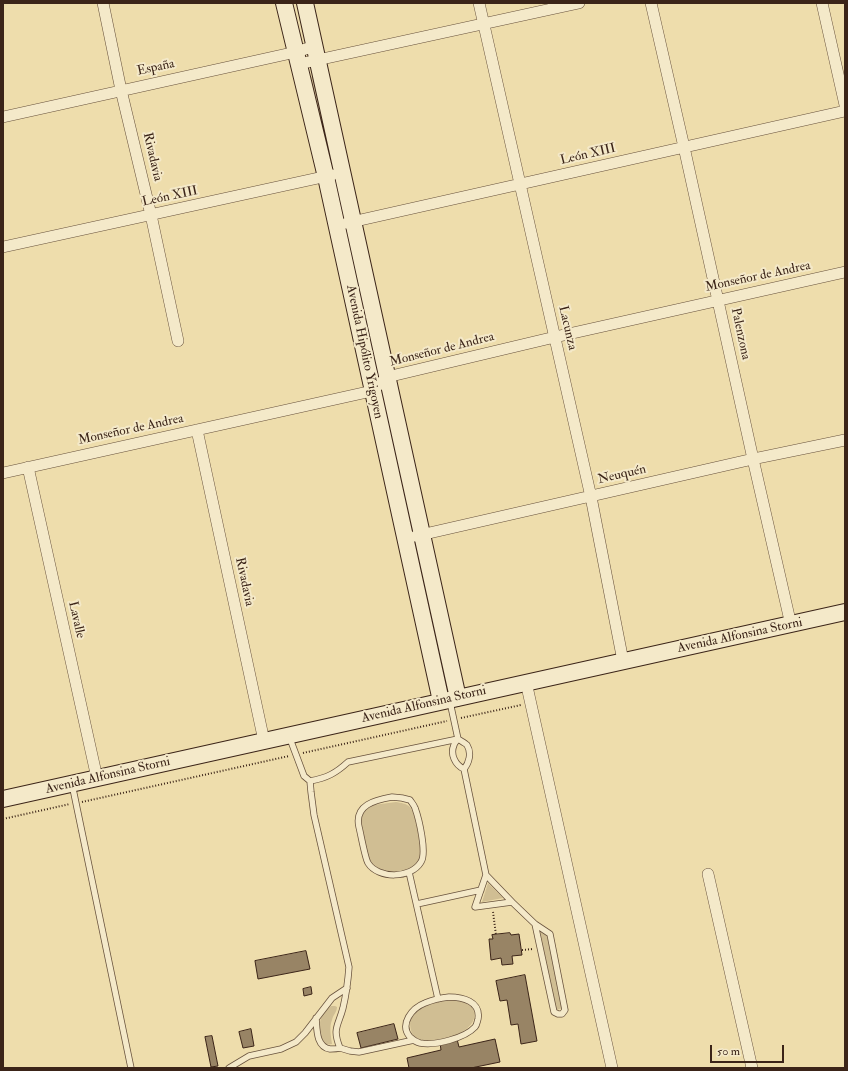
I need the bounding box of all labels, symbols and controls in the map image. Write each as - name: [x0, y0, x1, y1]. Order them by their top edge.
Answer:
- street label: España: [136, 56, 176, 80]
- street label: Rivadavia: [139, 131, 165, 183]
- street label: León XIII: [559, 141, 617, 169]
- street label: León XIII: [141, 184, 199, 210]
- street label: Monseñor de Andrea: [704, 258, 812, 296]
- street label: Avenida Hipólito Yrigoyen: [342, 284, 386, 420]
- street label: Lacunza: [554, 304, 580, 352]
- street label: Palenzona: [727, 307, 753, 361]
- street label: Monseñor de Andrea: [388, 329, 496, 371]
- street label: Monseñor de Andrea: [77, 411, 185, 449]
- street label: Neuquén: [596, 462, 648, 488]
- street label: Rivadavia: [231, 556, 257, 608]
- street label: Lavalle: [64, 600, 88, 640]
- street label: Avenida Alfonsina Storni: [676, 615, 804, 657]
- street label: Avenida Alfonsina Storni: [360, 683, 488, 727]
- street label: Avenida Alfonsina Storni: [44, 754, 172, 798]
- scale bar: [712, 1037, 786, 1063]
- text: 50 m: [717, 1044, 740, 1059]

